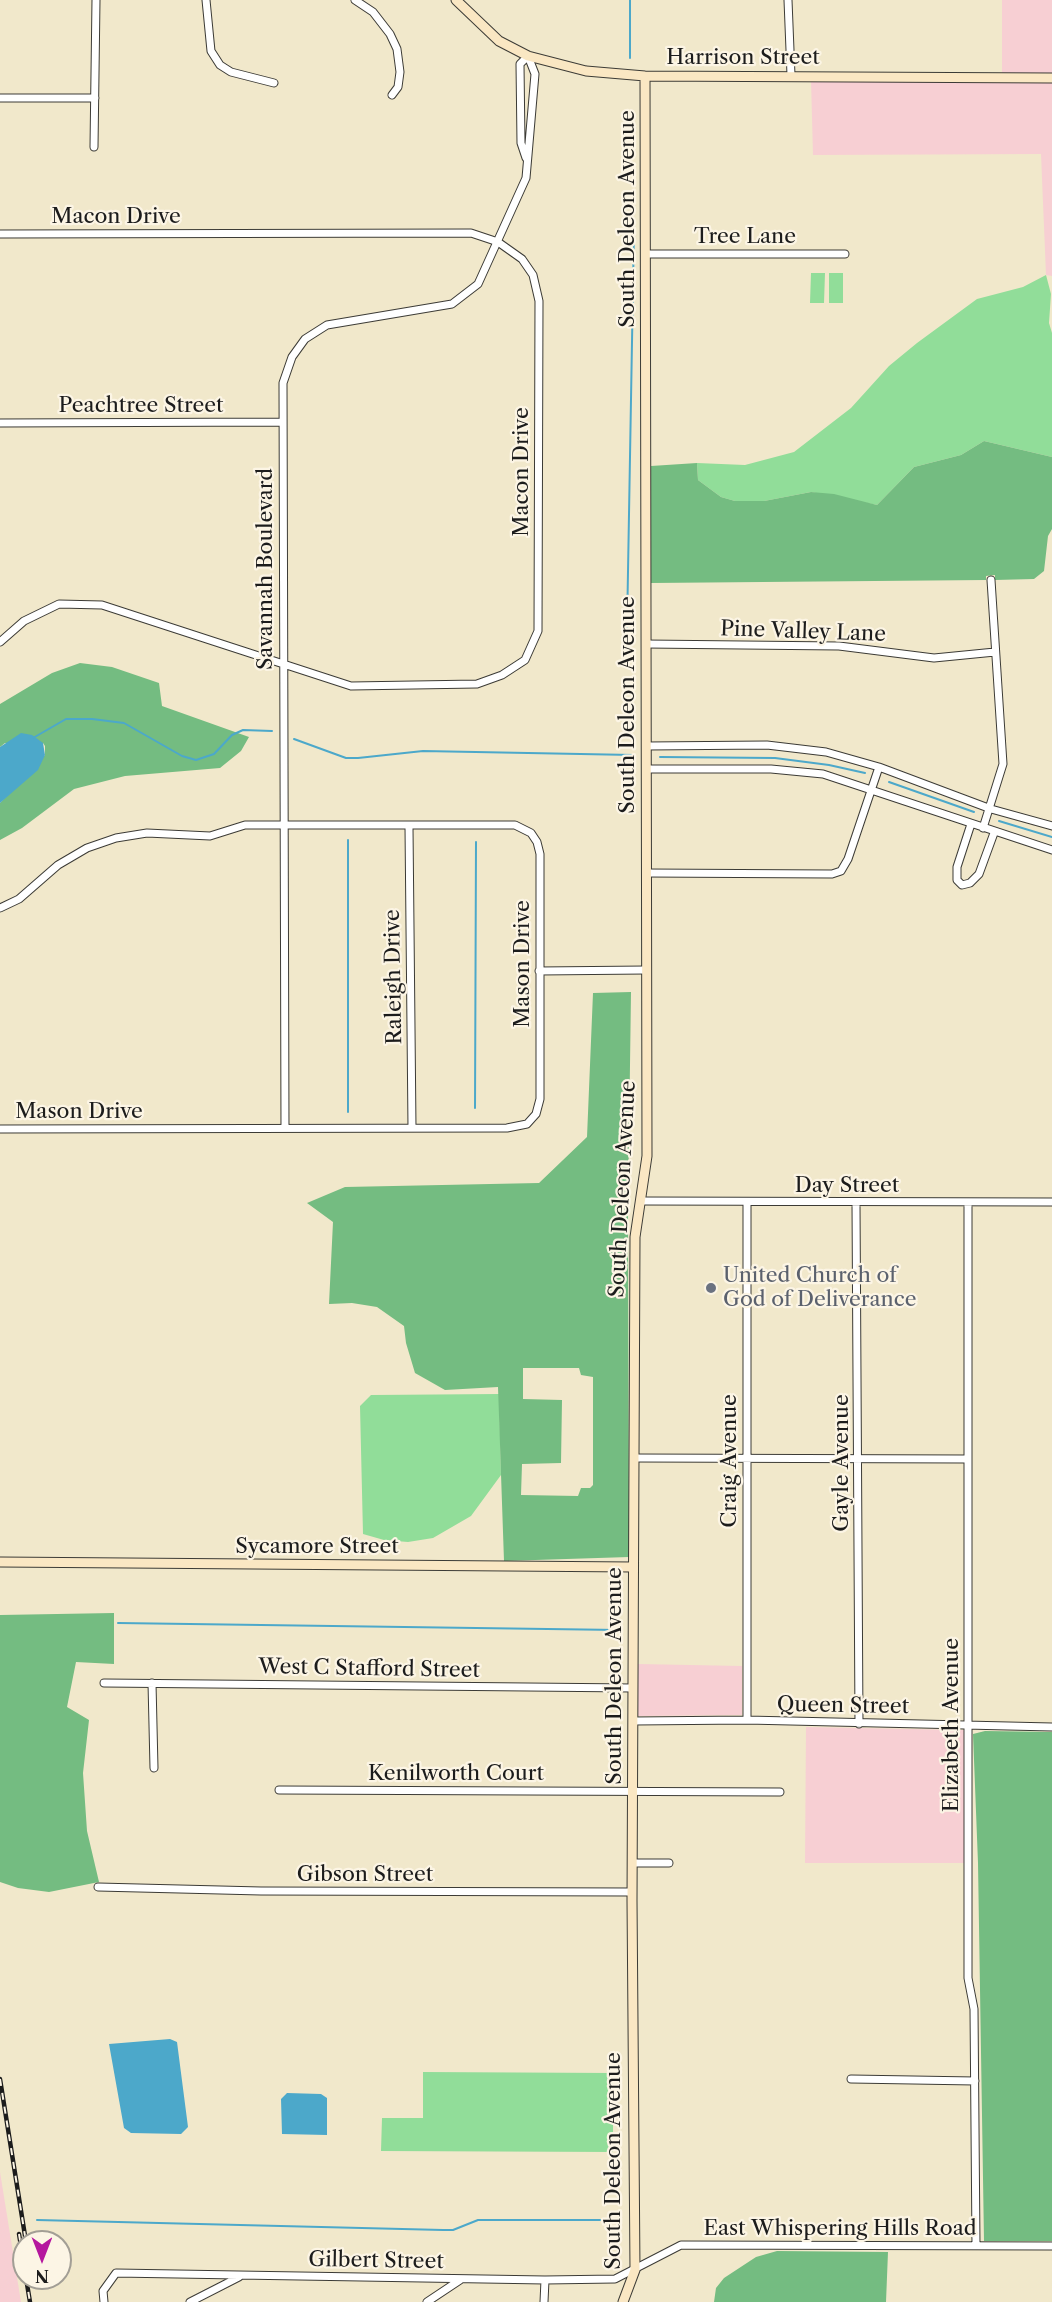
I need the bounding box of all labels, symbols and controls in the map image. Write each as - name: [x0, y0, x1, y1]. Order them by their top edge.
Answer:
- street label: Harrison Street: [666, 45, 820, 71]
- street label: South Deleon Avenue: [615, 110, 641, 328]
- street label: Macon Drive: [51, 204, 181, 230]
- street label: Tree Lane: [694, 224, 796, 250]
- street label: Peachtree Street: [59, 393, 223, 419]
- street label: Macon Drive: [509, 407, 535, 537]
- street label: Savannah Boulevard: [253, 468, 279, 670]
- street label: South Deleon Avenue: [615, 596, 641, 814]
- street label: Pine Valley Lane: [720, 617, 886, 647]
- street label: Mason Drive: [510, 900, 536, 1028]
- street label: Raleigh Drive: [380, 909, 408, 1045]
- street label: South Deleon Avenue: [605, 1080, 641, 1298]
- street label: Mason Drive: [15, 1099, 143, 1125]
- street label: Day Street: [795, 1173, 899, 1199]
- place label: United Church of God of Deliverance: [723, 1263, 917, 1313]
- marker: United Church of God of Deliverance: [704, 1281, 718, 1295]
- street label: Craig Avenue: [717, 1394, 743, 1528]
- street label: Gayle Avenue: [829, 1394, 855, 1532]
- street label: Sycamore Street: [235, 1534, 399, 1560]
- street label: South Deleon Avenue: [602, 1567, 628, 1785]
- street label: Elizabeth Avenue: [939, 1638, 965, 1812]
- street label: West C Stafford Street: [258, 1654, 480, 1684]
- street label: Queen Street: [777, 1692, 909, 1720]
- street label: Kenilworth Court: [368, 1761, 544, 1787]
- street label: Gibson Street: [297, 1862, 433, 1888]
- street label: South Deleon Avenue: [601, 2052, 627, 2270]
- street label: East Whispering Hills Road: [703, 2216, 977, 2242]
- north arrow: [12, 2230, 72, 2290]
- street label: Gilbert Street: [308, 2247, 444, 2275]
- text: N: [35, 2266, 49, 2286]

